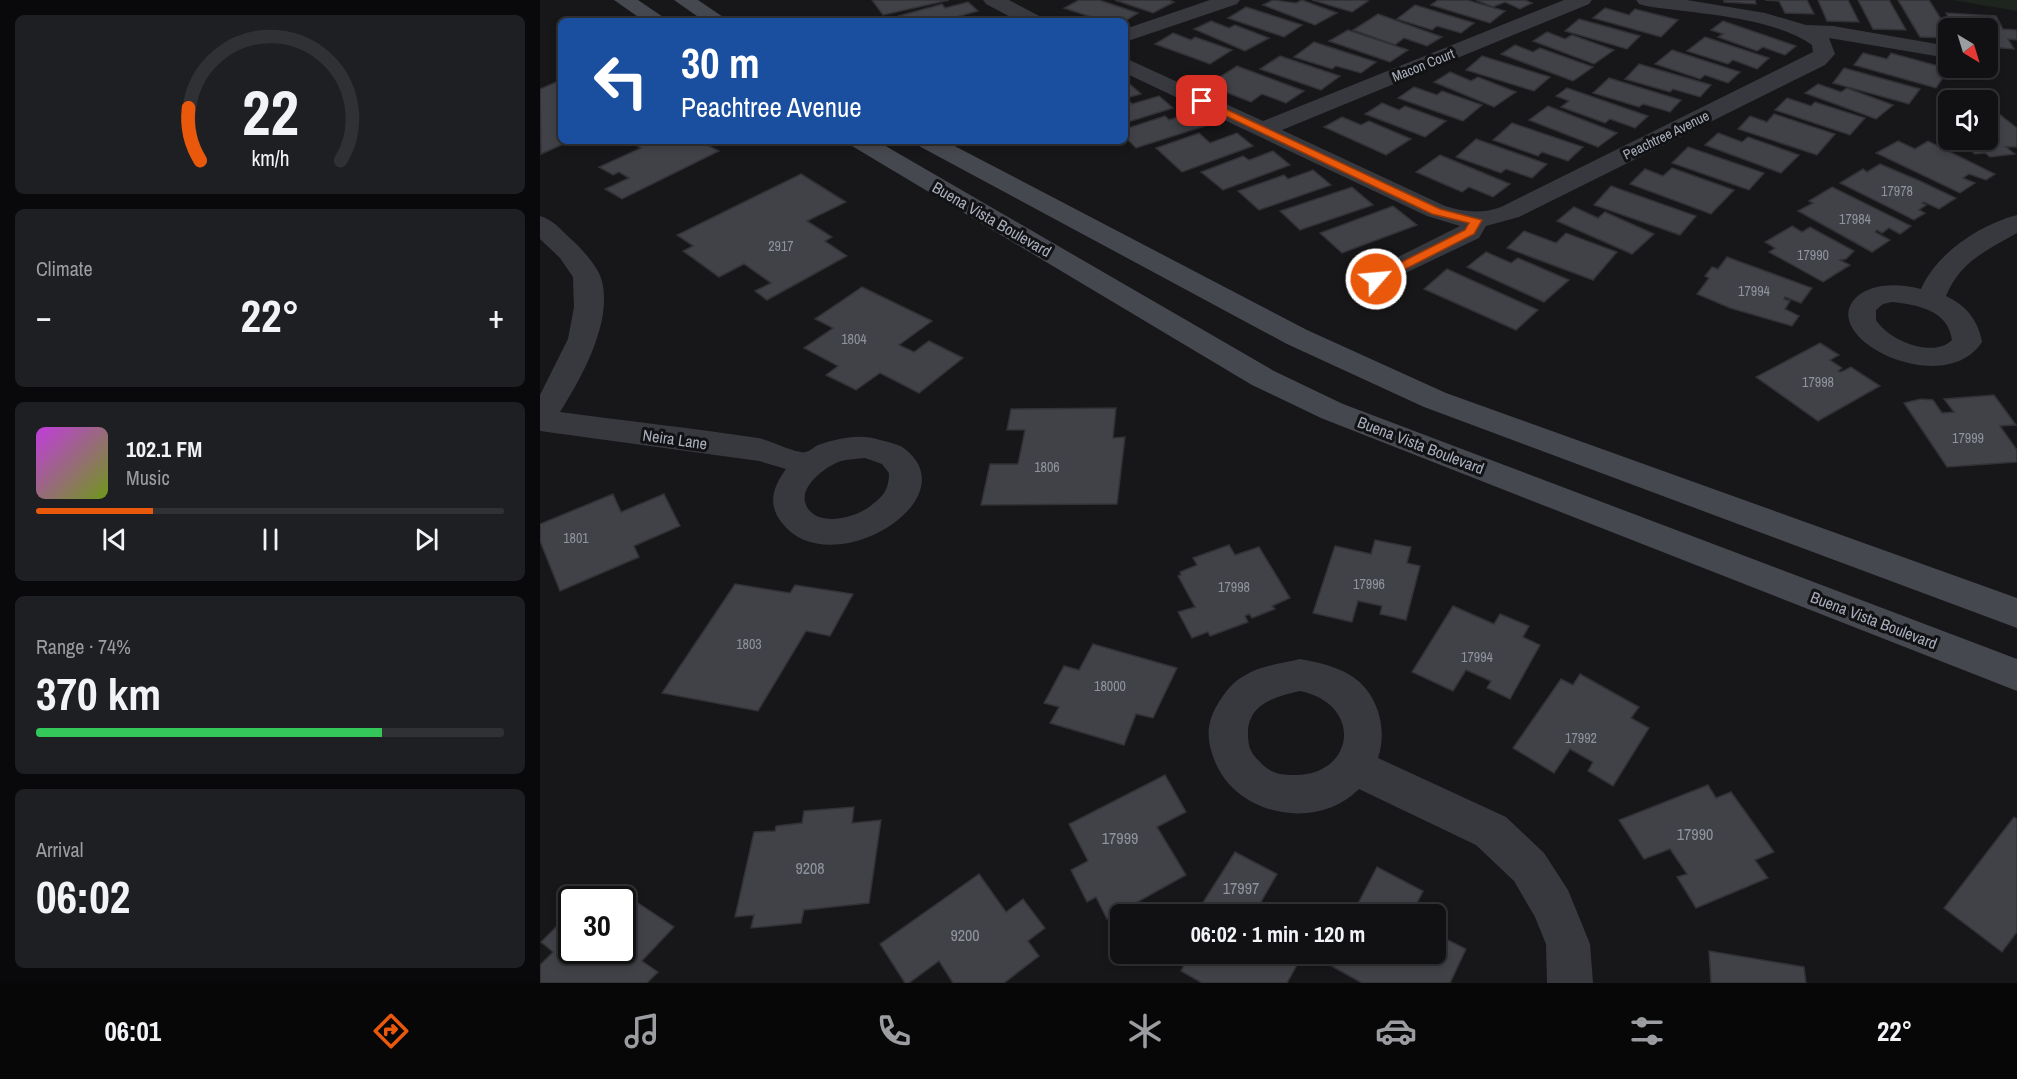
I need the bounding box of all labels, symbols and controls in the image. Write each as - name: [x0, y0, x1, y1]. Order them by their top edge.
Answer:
- north arrow: [1938, 18, 1998, 78]
- map controls: [1938, 18, 1998, 150]
- text: 30 m: [681, 35, 760, 91]
- icon: left: [582, 42, 660, 120]
- street label: Macon Court: [1389, 44, 1457, 86]
- text: 22: [242, 70, 298, 154]
- pin: [1176, 75, 1227, 126]
- icon: arrive: [1185, 84, 1218, 117]
- text: Peachtree Avenue: [681, 89, 862, 125]
- button: sound: [1938, 90, 1998, 150]
- street label: Peachtree Avenue: [1620, 106, 1712, 164]
- text: km/h: [251, 145, 289, 174]
- street label: Buena Vista Boulevard: [928, 176, 1056, 262]
- house number: 17978: [1881, 182, 1913, 200]
- house number: 17984: [1839, 210, 1872, 228]
- house number: 2917: [768, 237, 794, 255]
- house number: 17990: [1797, 246, 1829, 264]
- position arrow: [1344, 247, 1408, 311]
- text: Climate: [36, 255, 93, 282]
- house number: 17994: [1738, 282, 1771, 300]
- text: 22°: [240, 285, 300, 346]
- text: −: [36, 294, 52, 338]
- text: +: [488, 294, 504, 338]
- house number: 1804: [841, 330, 867, 348]
- house number: 17998: [1802, 373, 1834, 391]
- street label: Buena Vista Boulevard: [1355, 411, 1487, 479]
- street label: Neira Lane: [641, 424, 709, 454]
- house number: 17999: [1952, 429, 1984, 447]
- text: 102.1 FM: [126, 434, 202, 464]
- house number: 1806: [1034, 458, 1060, 476]
- text: Music: [126, 464, 170, 491]
- icon: previous: [98, 523, 131, 556]
- icon: pause: [254, 523, 287, 556]
- icon: next: [410, 523, 443, 556]
- house number: 1801: [563, 529, 589, 547]
- house number: 17996: [1353, 575, 1385, 593]
- house number: 17998: [1218, 578, 1250, 596]
- street label: Buena Vista Boulevard: [1808, 586, 1940, 654]
- text: Range · 74%: [36, 633, 131, 660]
- house number: 1803: [736, 635, 762, 653]
- house number: 17994: [1461, 648, 1494, 666]
- text: 370 km: [36, 663, 161, 724]
- house number: 18000: [1094, 677, 1126, 695]
- house number: 17992: [1565, 729, 1597, 747]
- house number: 17990: [1677, 823, 1713, 845]
- house number: 17999: [1102, 827, 1138, 849]
- text: Arrival: [36, 836, 83, 863]
- house number: 9208: [795, 857, 825, 879]
- text: 06:02: [36, 866, 130, 927]
- house number: 17997: [1223, 877, 1259, 899]
- speed limit sign: 30: [558, 886, 636, 964]
- text: 06:02 · 1 min · 120 m: [1191, 919, 1365, 949]
- house number: 9200: [950, 924, 980, 946]
- icon: directions: [370, 1010, 412, 1052]
- icon: music: [621, 1010, 663, 1052]
- icon: phone: [873, 1010, 915, 1052]
- icon: climate: [1124, 1010, 1166, 1052]
- icon: car: [1375, 1010, 1417, 1052]
- icon: filters: [1626, 1010, 1668, 1052]
- text: 06:01: [105, 1013, 161, 1049]
- text: 22°: [1877, 1013, 1912, 1049]

